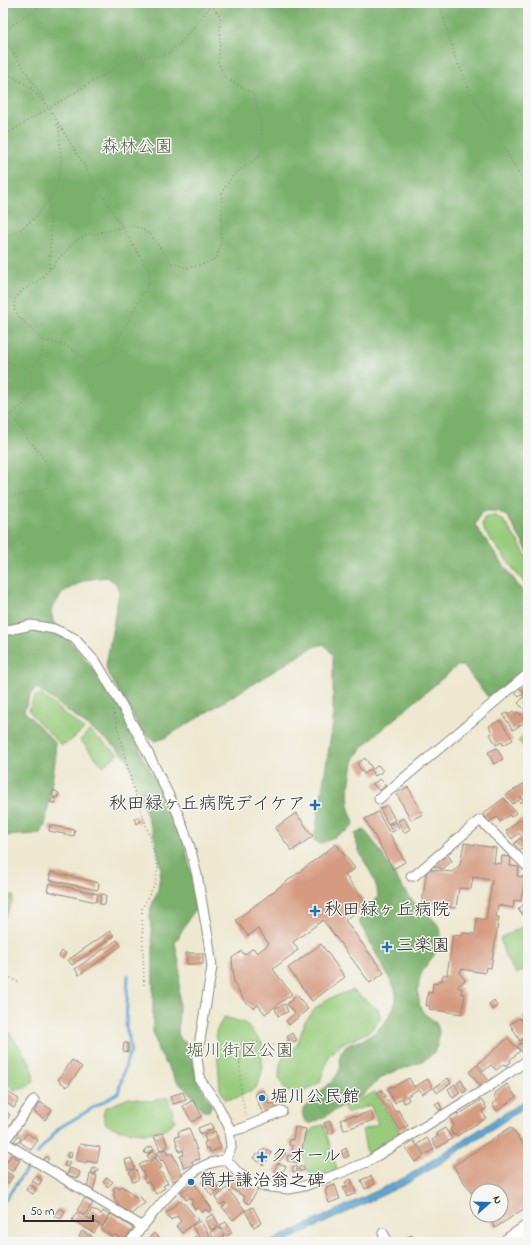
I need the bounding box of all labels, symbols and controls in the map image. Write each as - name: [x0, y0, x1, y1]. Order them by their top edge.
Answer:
- park label: 森林公園: [101, 135, 173, 161]
- place label: 秋田緑ヶ丘病院デイケア: [109, 792, 306, 818]
- marker: 秋田緑ヶ丘病院デイケア: [309, 799, 321, 811]
- place label: 秋田緑ヶ丘病院: [324, 898, 450, 924]
- marker: 秋田緑ヶ丘病院: [309, 905, 321, 917]
- place label: 三楽園: [396, 934, 450, 960]
- marker: 三楽園: [381, 941, 393, 953]
- park label: 堀川街区公園: [186, 1039, 294, 1065]
- place label: 堀川公民館: [270, 1085, 360, 1111]
- marker: 堀川公民館: [257, 1093, 267, 1103]
- place label: クオール: [270, 1144, 341, 1170]
- marker: クオール: [257, 1152, 267, 1162]
- place label: 筒井謙治翁之碑: [199, 1169, 325, 1195]
- marker: 筒井謙治翁之碑: [186, 1177, 196, 1187]
- north arrow: [469, 1183, 509, 1223]
- text: N: [489, 1194, 506, 1206]
- scale bar: [24, 1197, 93, 1223]
- text: 50 m: [30, 1203, 54, 1221]

